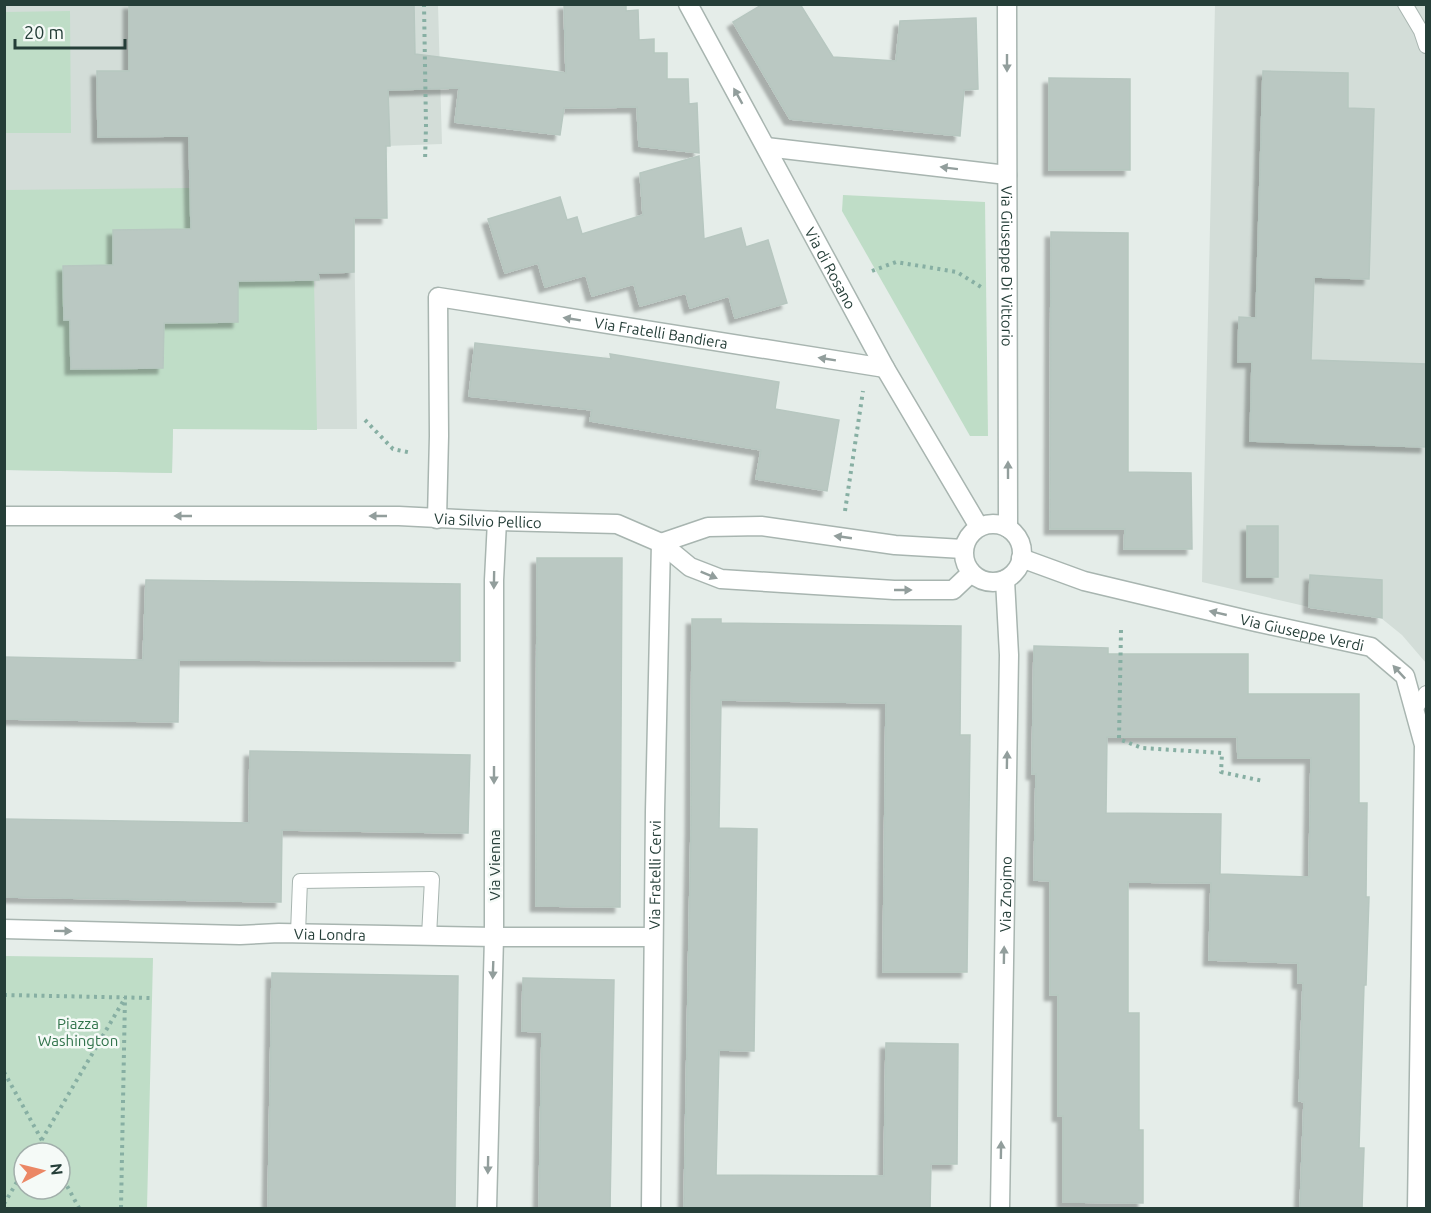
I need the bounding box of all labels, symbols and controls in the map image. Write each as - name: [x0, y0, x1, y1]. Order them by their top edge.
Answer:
- scale bar: [15, 12, 124, 50]
- text: 20 m: [24, 22, 64, 42]
- one-way arrow: [1002, 53, 1012, 72]
- one-way arrow: [733, 87, 743, 104]
- one-way arrow: [939, 164, 958, 173]
- street label: Via Giuseppe Di Vittorio: [999, 185, 1016, 347]
- street label: Via di Rosano: [802, 224, 860, 312]
- street label: Via Fratelli Bandiera: [593, 313, 729, 351]
- one-way arrow: [562, 314, 581, 323]
- one-way arrow: [817, 354, 836, 363]
- one-way arrow: [1003, 460, 1013, 479]
- street label: Via Silvio Pellico: [434, 509, 542, 531]
- one-way arrow: [174, 511, 193, 521]
- one-way arrow: [369, 511, 388, 521]
- one-way arrow: [833, 533, 852, 542]
- one-way arrow: [489, 570, 499, 589]
- one-way arrow: [701, 570, 719, 580]
- one-way arrow: [894, 585, 913, 595]
- one-way arrow: [1209, 608, 1227, 618]
- street label: Via Giuseppe Verdi: [1238, 610, 1366, 654]
- one-way arrow: [1392, 665, 1406, 680]
- one-way arrow: [1002, 751, 1012, 770]
- one-way arrow: [489, 765, 499, 784]
- street label: Via Fratelli Cervi: [645, 820, 663, 930]
- street label: Via Vienna: [486, 829, 503, 901]
- street label: Via Znojmo: [996, 856, 1014, 932]
- street label: Via Londra: [294, 925, 366, 943]
- one-way arrow: [53, 926, 72, 936]
- one-way arrow: [999, 946, 1009, 965]
- one-way arrow: [488, 960, 497, 979]
- park label: Piazza Washington: [38, 1015, 118, 1049]
- north arrow: [12, 1141, 72, 1201]
- one-way arrow: [996, 1141, 1006, 1160]
- one-way arrow: [483, 1155, 492, 1174]
- text: N: [47, 1162, 67, 1176]

